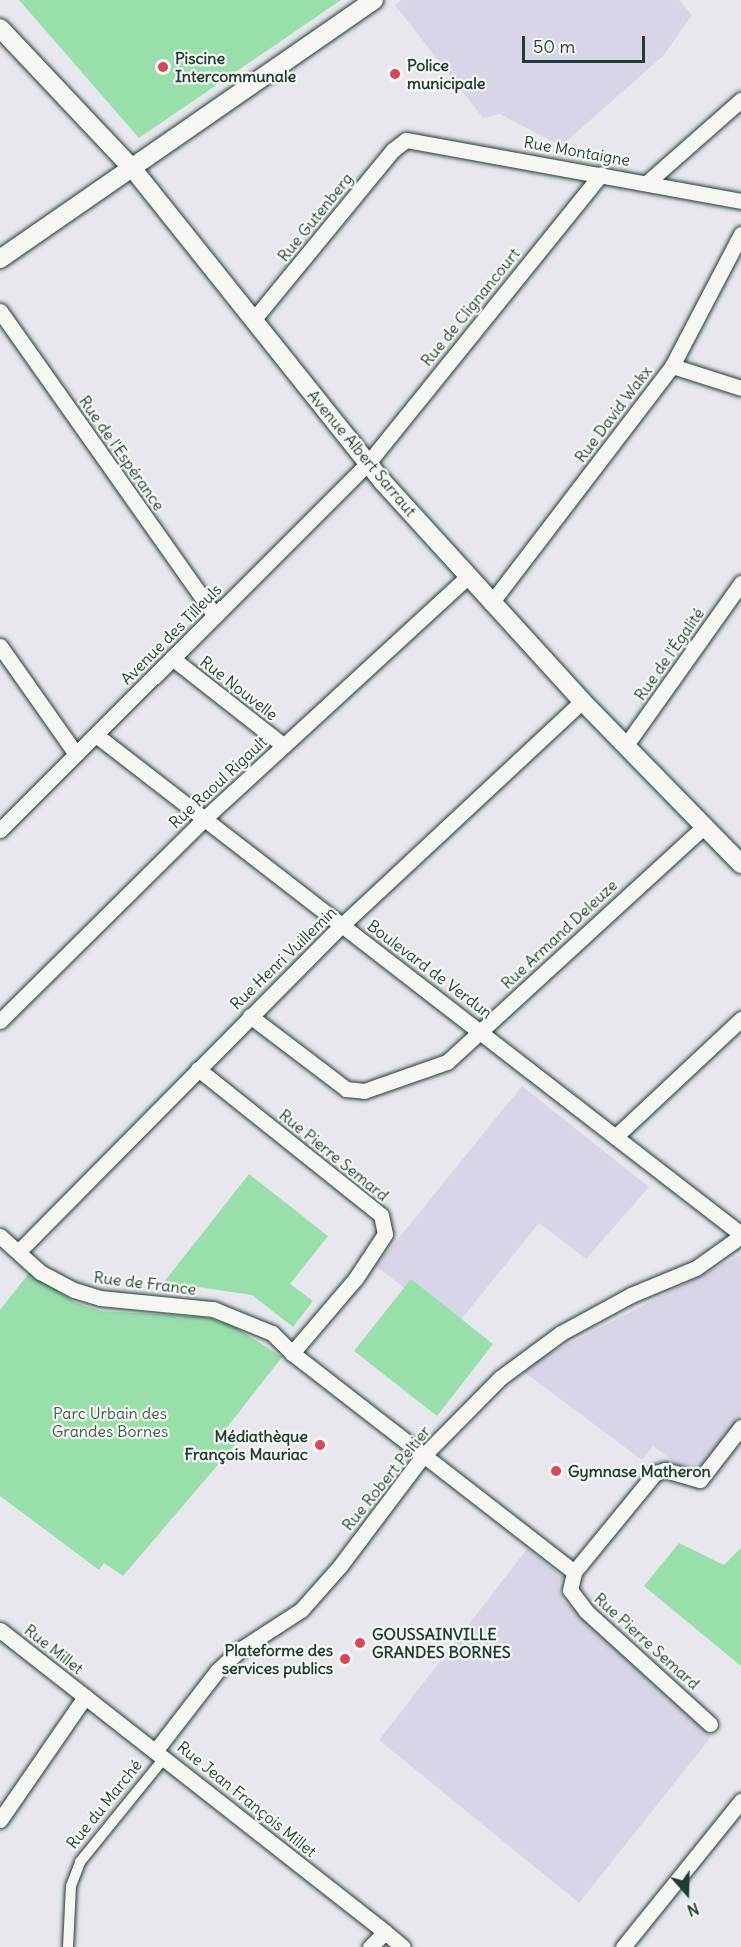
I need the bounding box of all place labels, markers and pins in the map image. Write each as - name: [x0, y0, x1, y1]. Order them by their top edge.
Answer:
- place label: Piscine Intercommunale: [175, 48, 296, 86]
- place label: Police municipale: [407, 55, 485, 93]
- marker: Piscine Intercommunale: [156, 60, 170, 74]
- marker: Police municipale: [388, 67, 402, 81]
- place label: Médiathèque François Mauriac: [185, 1426, 308, 1464]
- marker: Médiathèque François Mauriac: [313, 1438, 327, 1452]
- place label: Gymnase Matheron: [568, 1461, 711, 1481]
- marker: Gymnase Matheron: [549, 1464, 563, 1478]
- place label: GOUSSAINVILLE GRANDES BORNES: [372, 1624, 511, 1662]
- marker: GOUSSAINVILLE GRANDES BORNES: [353, 1636, 367, 1650]
- place label: Plateforme des services publics: [222, 1640, 333, 1678]
- marker: Plateforme des services publics: [338, 1652, 352, 1666]

